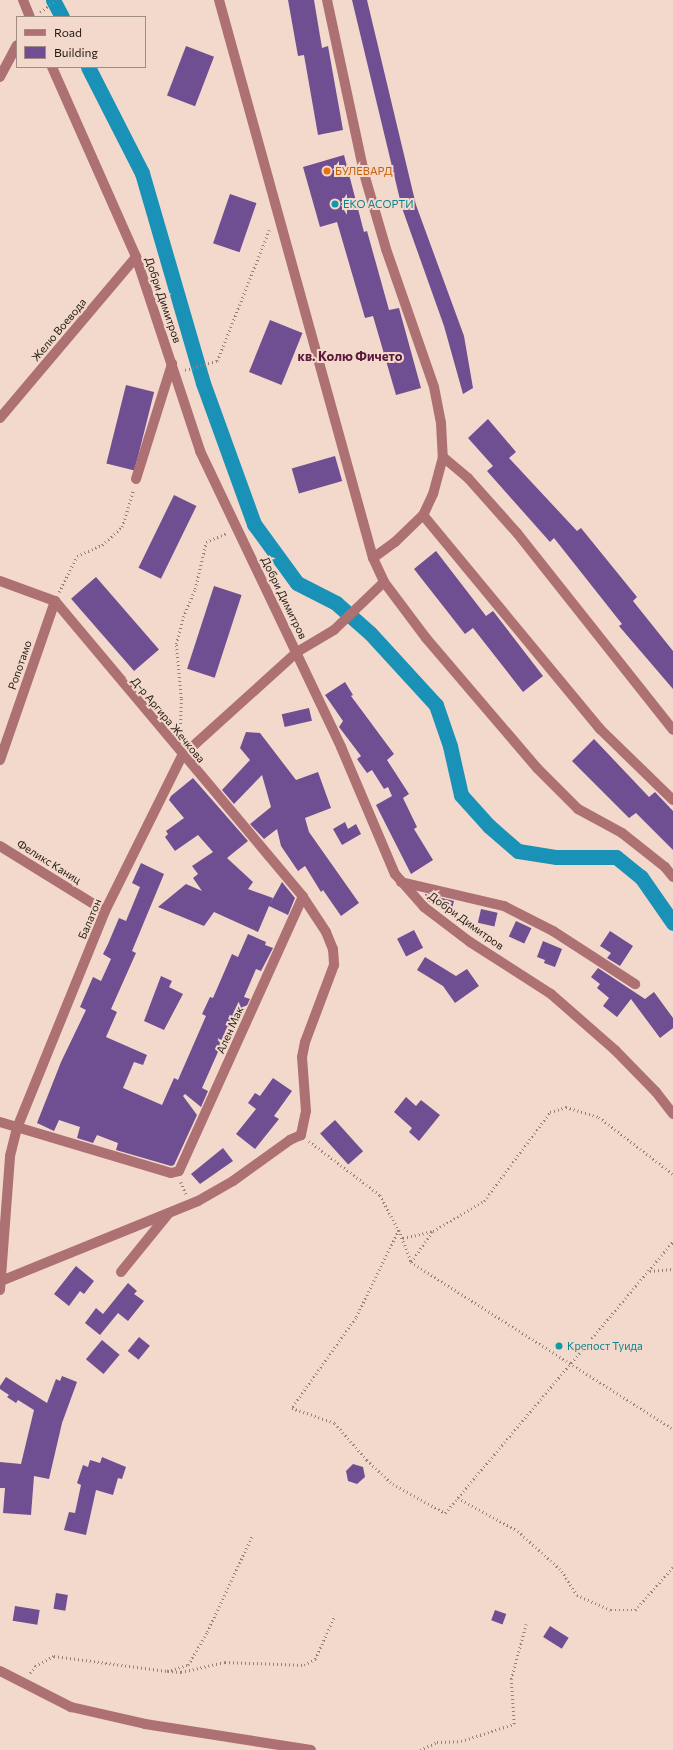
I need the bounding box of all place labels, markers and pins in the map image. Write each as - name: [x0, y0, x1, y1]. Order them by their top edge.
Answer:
- place label: БУЛЕВАРД: [335, 164, 393, 178]
- marker: БУЛЕВАРД: [322, 166, 332, 176]
- place label: ЕКО АСОРТИ: [343, 197, 414, 211]
- marker: ЕКО АСОРТИ: [330, 199, 340, 209]
- place label: Крепост Туида: [567, 1339, 643, 1353]
- marker: Крепост Туида: [554, 1341, 564, 1351]

